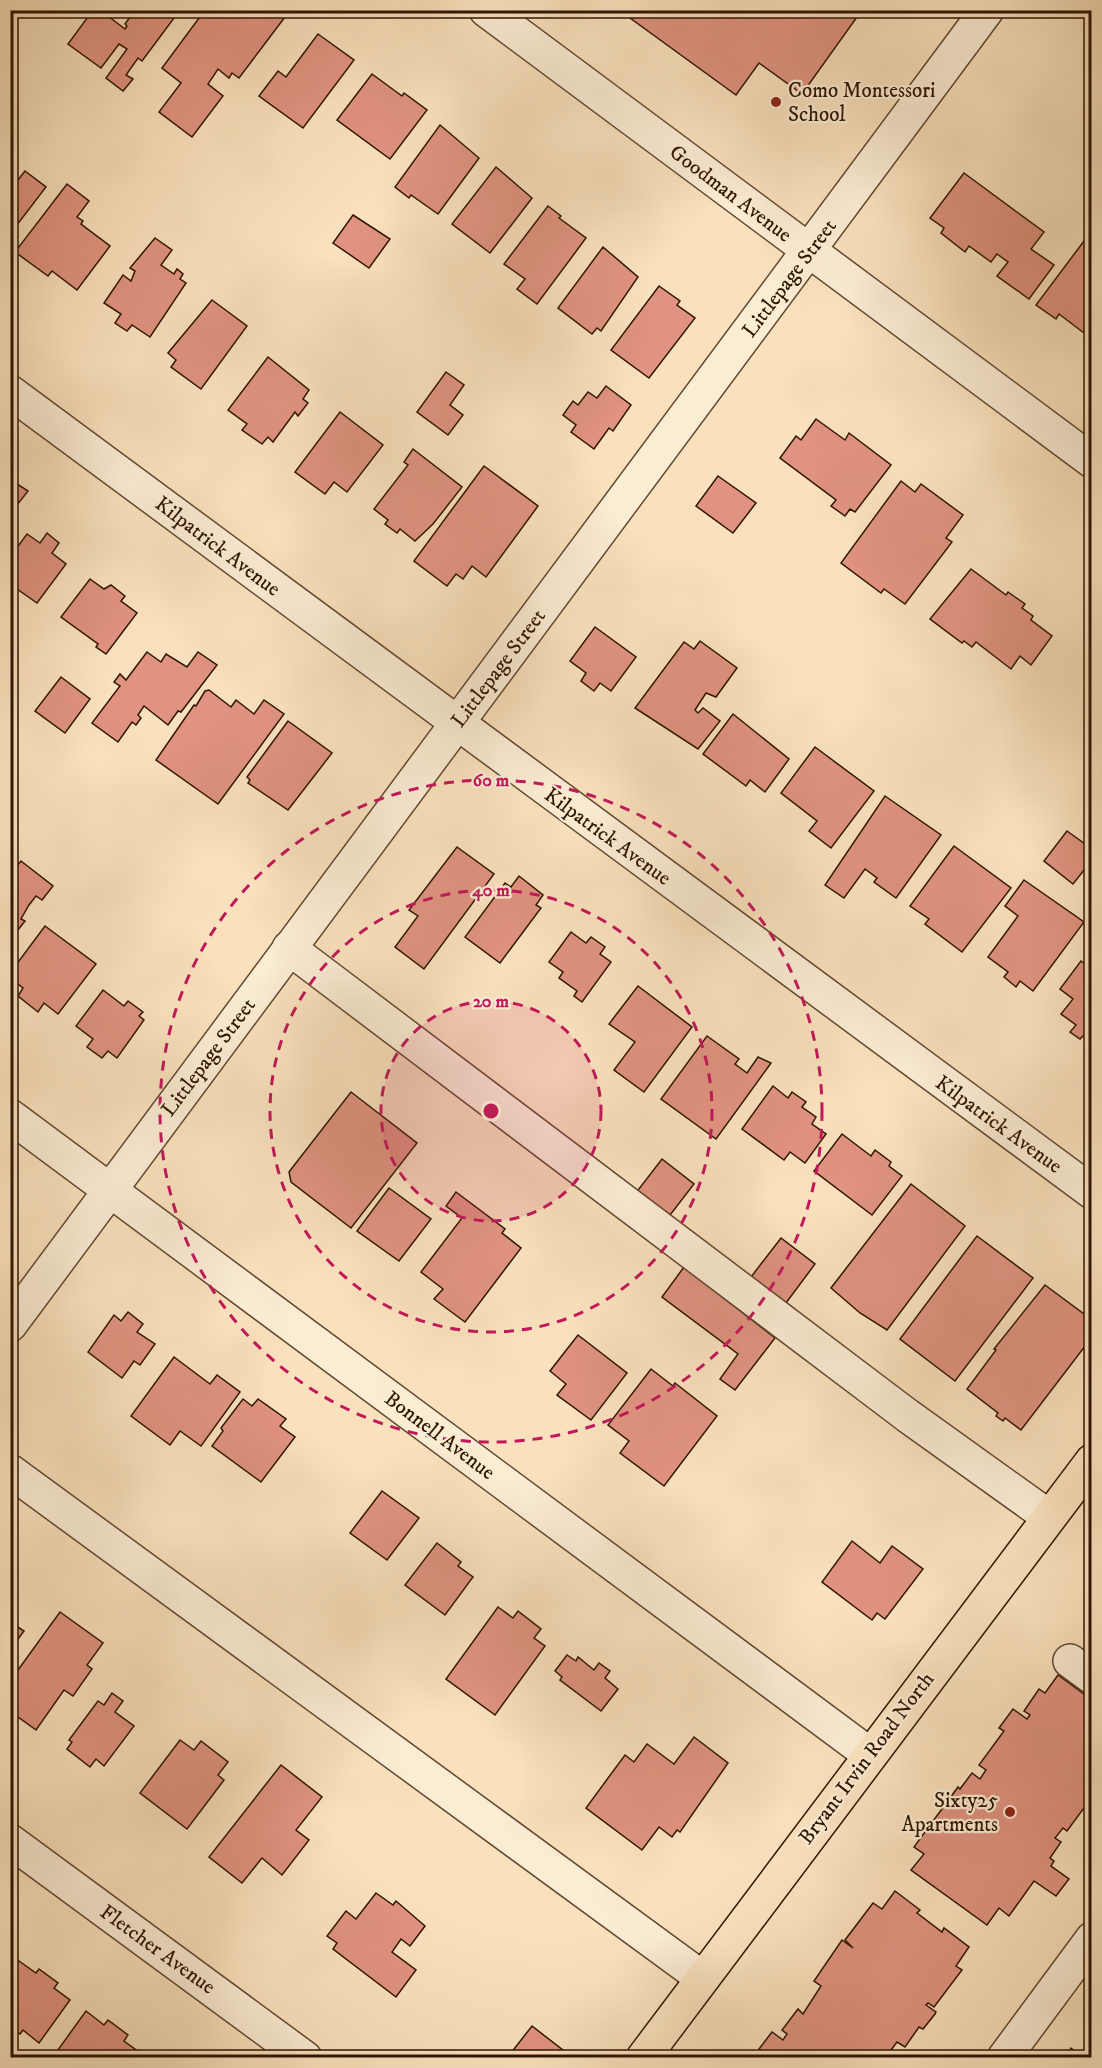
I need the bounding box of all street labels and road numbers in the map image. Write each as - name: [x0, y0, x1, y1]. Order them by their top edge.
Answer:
- street label: Goodman Avenue: [664, 139, 797, 248]
- street label: Littlepage Street: [737, 214, 843, 343]
- street label: Kilpatrick Avenue: [150, 491, 286, 603]
- street label: Littlepage Street: [446, 604, 552, 733]
- street label: Kilpatrick Avenue: [539, 782, 676, 892]
- street label: Littlepage Street: [156, 993, 262, 1122]
- street label: Kilpatrick Avenue: [930, 1070, 1067, 1180]
- street label: Bonnell Avenue: [379, 1386, 500, 1486]
- street label: Bryant Irvin Road North: [793, 1667, 940, 1850]
- street label: Fletcher Avenue: [95, 1899, 220, 2000]

